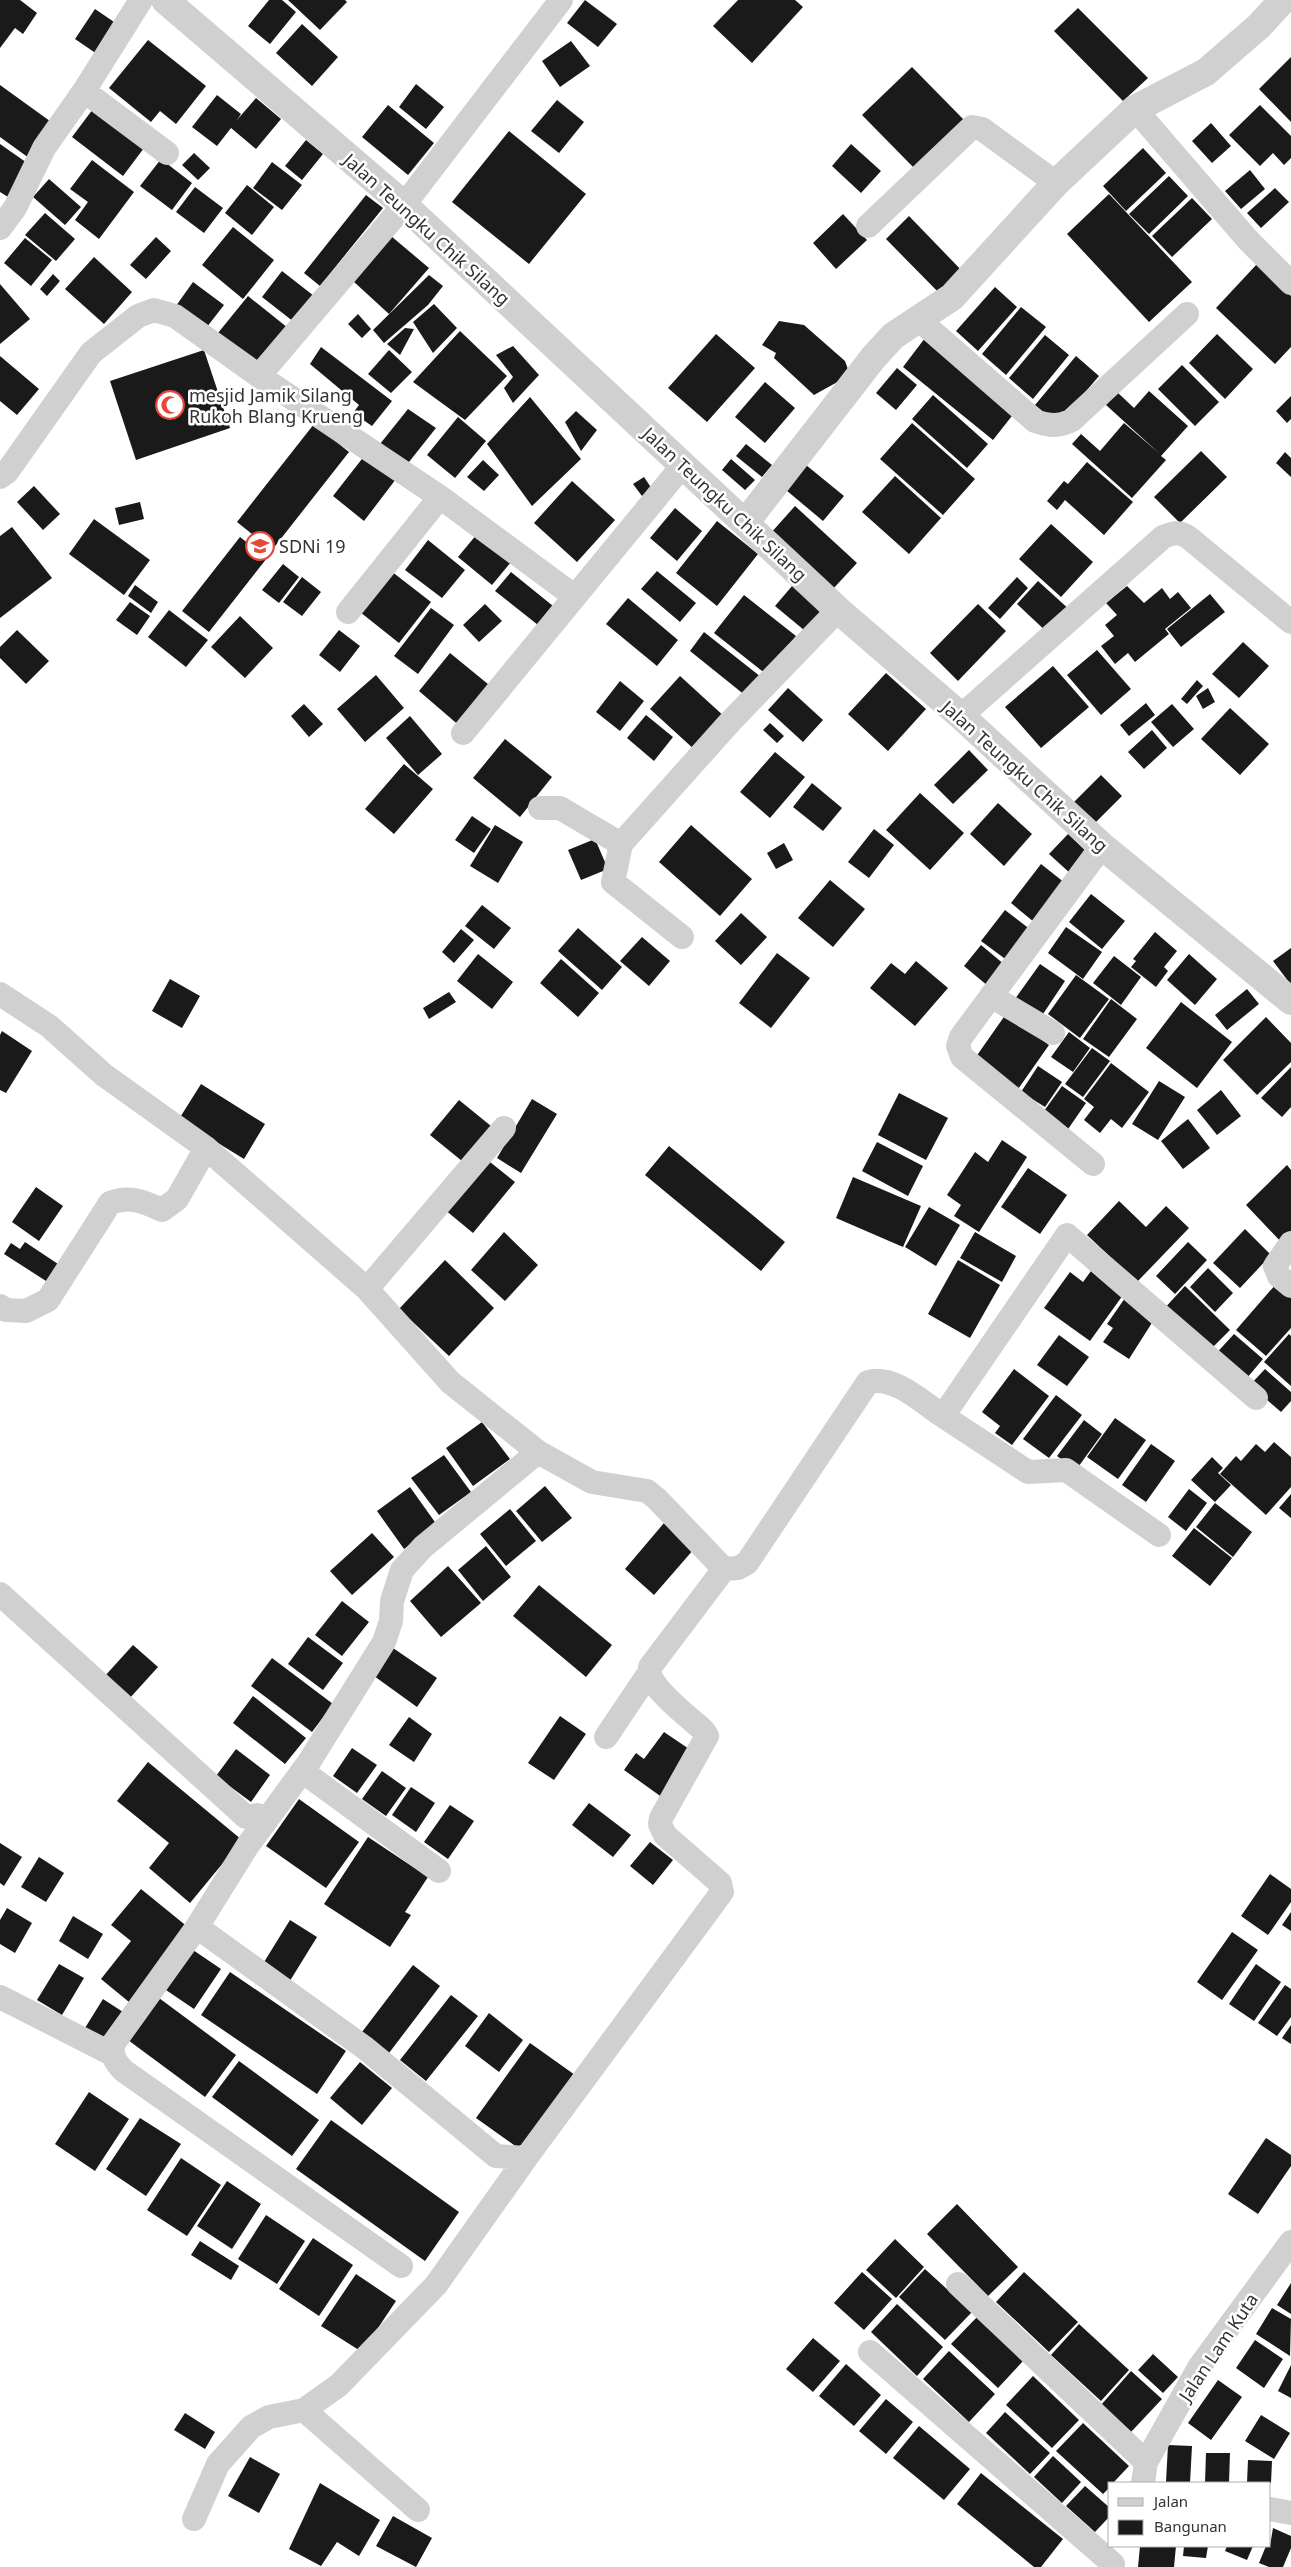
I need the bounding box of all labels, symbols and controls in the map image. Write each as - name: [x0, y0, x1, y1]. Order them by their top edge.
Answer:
- street label: Jalan Teungku Chik Silang: [337, 146, 515, 310]
- place label: mesjid Jamik Silang Rukoh Blang Krueng: [189, 383, 363, 428]
- mosque icon: mesjid Jamik Silang Rukoh Blang Krueng: [155, 390, 185, 420]
- street label: Jalan Teungku Chik Silang: [636, 420, 812, 586]
- school or university icon: SDNi 19: [245, 531, 275, 561]
- place label: SDNi 19: [279, 534, 346, 558]
- street label: Jalan Teungku Chik Silang: [935, 693, 1113, 857]
- street label: Jalan Lam Kuta: [1172, 2288, 1263, 2407]
- legend: [1108, 2482, 1271, 2547]
- text: Jalan: [1152, 2491, 1188, 2511]
- text: Bangunan: [1154, 2516, 1227, 2536]

